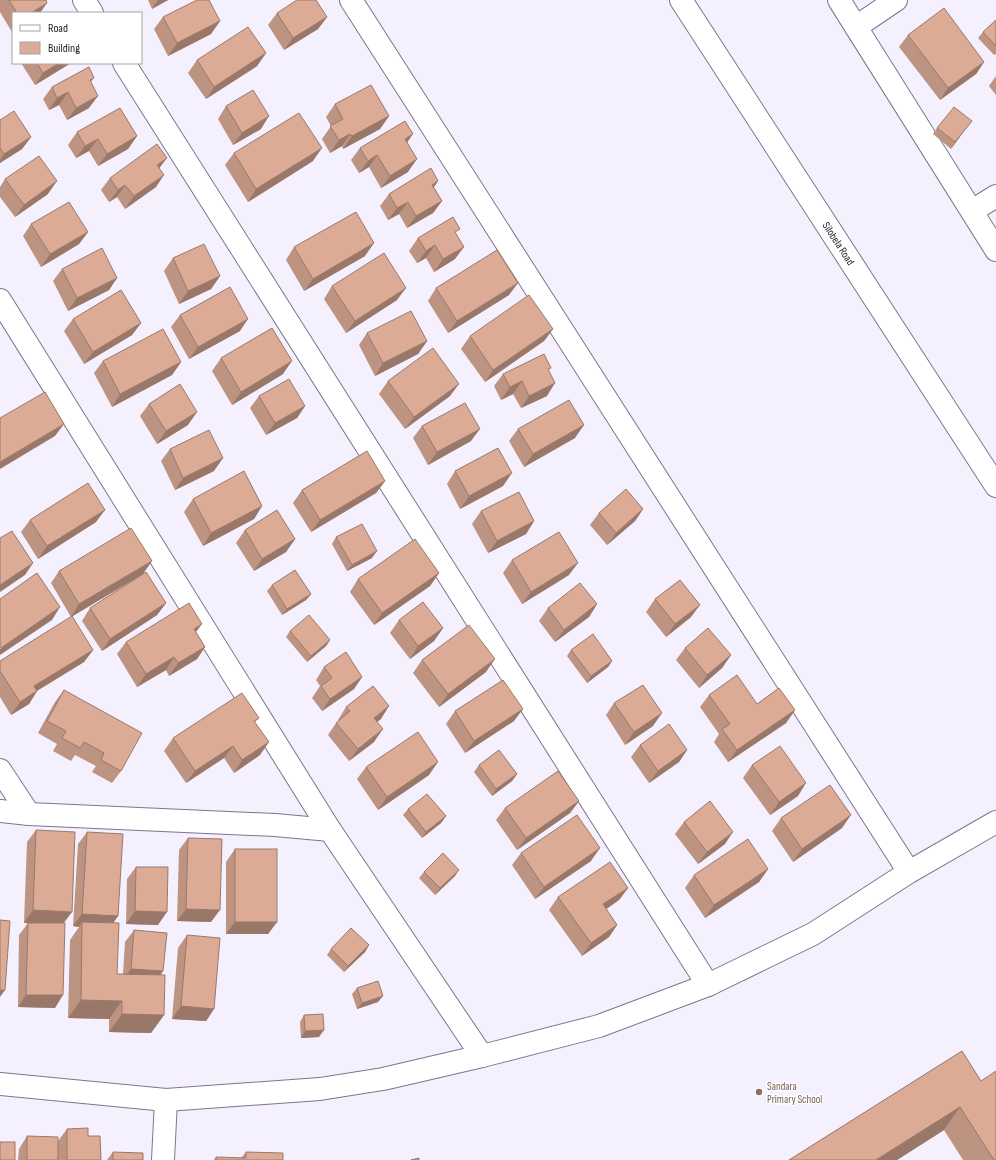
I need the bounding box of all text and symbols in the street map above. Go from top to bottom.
legend [12,12,142,64]
text: Road [48,21,68,36]
text: Building [48,41,80,56]
street label: Silobela Road [820,220,857,268]
place label: Sandara Primary School [767,1080,822,1106]
marker: Sandara Primary School [754,1087,764,1097]

